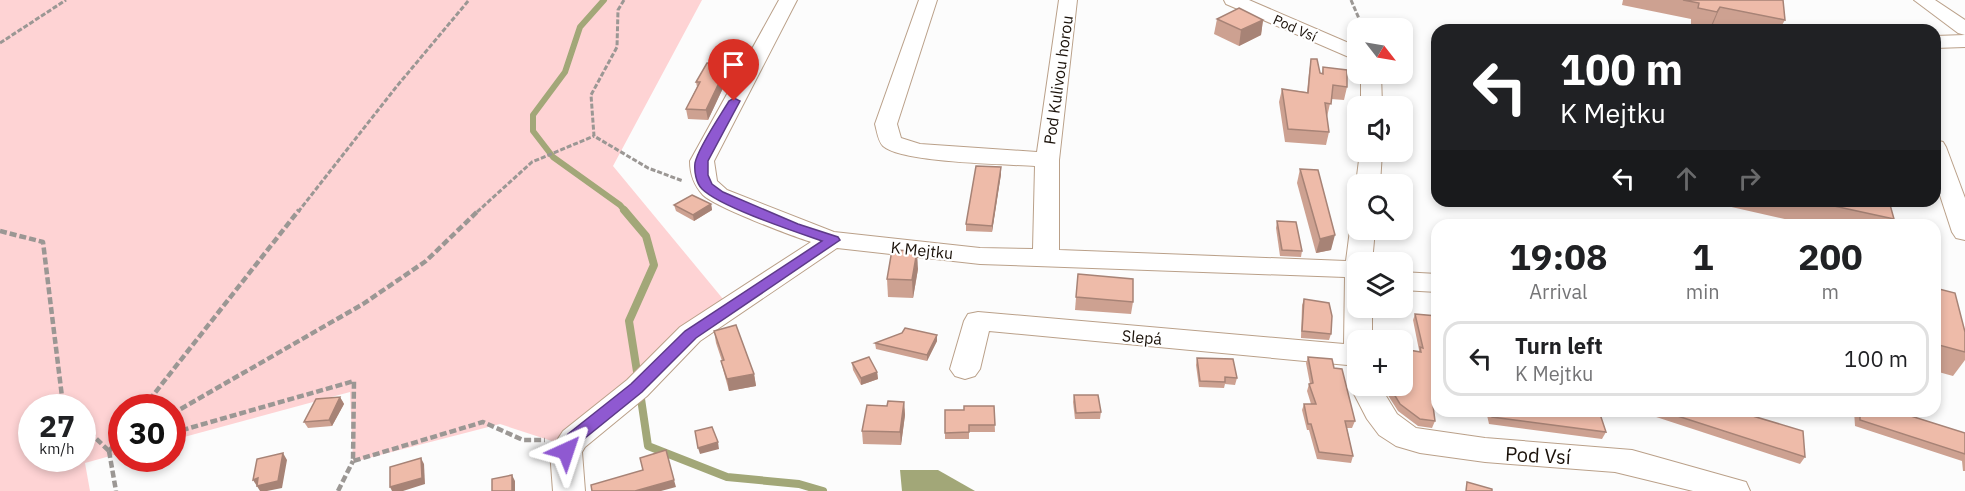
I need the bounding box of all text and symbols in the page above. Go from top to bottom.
street label: Pod Vsí [1270,10,1320,46]
street label: Pod Kulivou horou [1039,14,1077,146]
north arrow [1347,18,1413,84]
map controls [1347,18,1413,396]
pin [708,39,759,101]
text: 100 m [1560,42,1683,97]
icon: arrive [717,48,750,81]
icon: left [1461,48,1539,126]
text: K Mejtku [1560,95,1666,130]
button: sound [1347,96,1413,162]
icon: left [1607,162,1640,195]
icon: ahead [1670,162,1703,195]
icon: right [1733,162,1766,195]
button: search [1347,174,1413,240]
text: 19:08 [1509,233,1608,280]
text: 1 [1692,233,1714,280]
text: 200 [1798,233,1863,280]
street label: K Mejtku [890,237,954,263]
button: layers [1347,252,1413,318]
text: Arrival [1529,278,1588,305]
text: min [1686,278,1720,305]
text: m [1822,278,1839,305]
street label: Slepá [1121,325,1163,349]
button: + [1347,330,1413,396]
text: Turn left [1515,331,1603,360]
icon: left [1464,342,1497,375]
text: 100 m [1844,344,1908,373]
text: K Mejtku [1515,360,1593,387]
speed limit sign: 30 [108,394,186,472]
text: 27 [39,406,75,445]
position arrow [534,419,598,483]
text: km/h [39,439,75,458]
street label: Pod Vsí [1504,440,1572,470]

